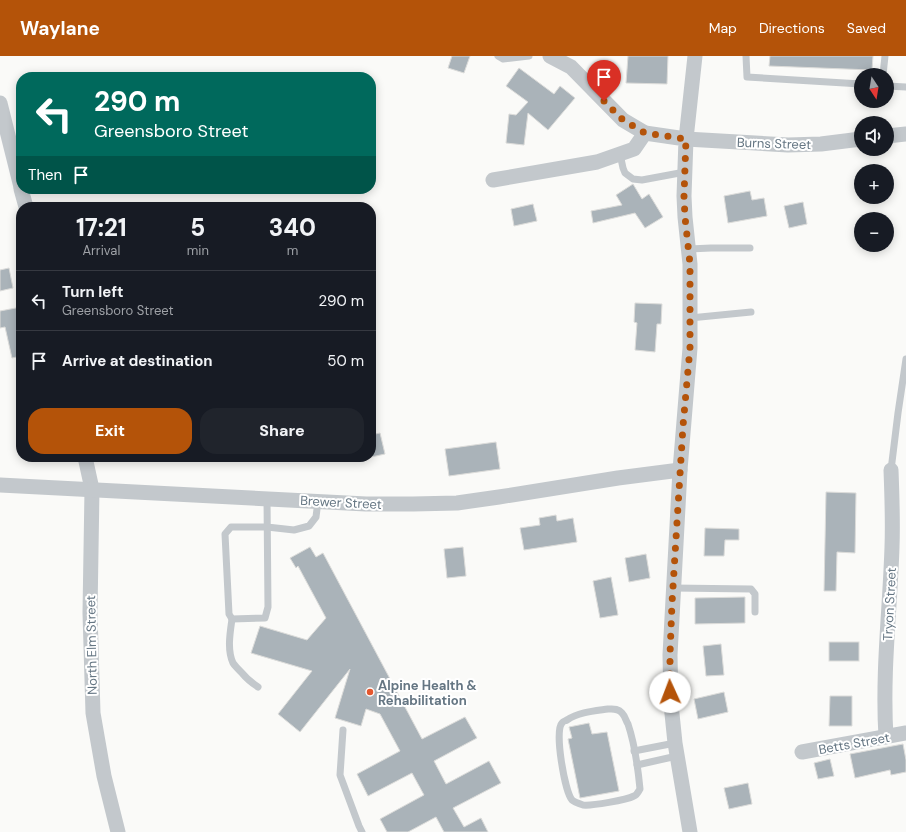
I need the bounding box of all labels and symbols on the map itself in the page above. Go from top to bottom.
pin [587,60,621,101]
north arrow [854,68,894,108]
street label: Burns Street [737,134,811,153]
street label: Brewer Street [300,492,382,513]
street label: Tryon Street [879,567,900,641]
street label: North Elm Street [82,595,101,695]
position arrow [649,671,691,713]
place label: Alpine Health & Rehabilitation [378,677,477,709]
marker: Alpine Health & Rehabilitation [365,687,375,697]
street label: Betts Street [817,729,891,758]

